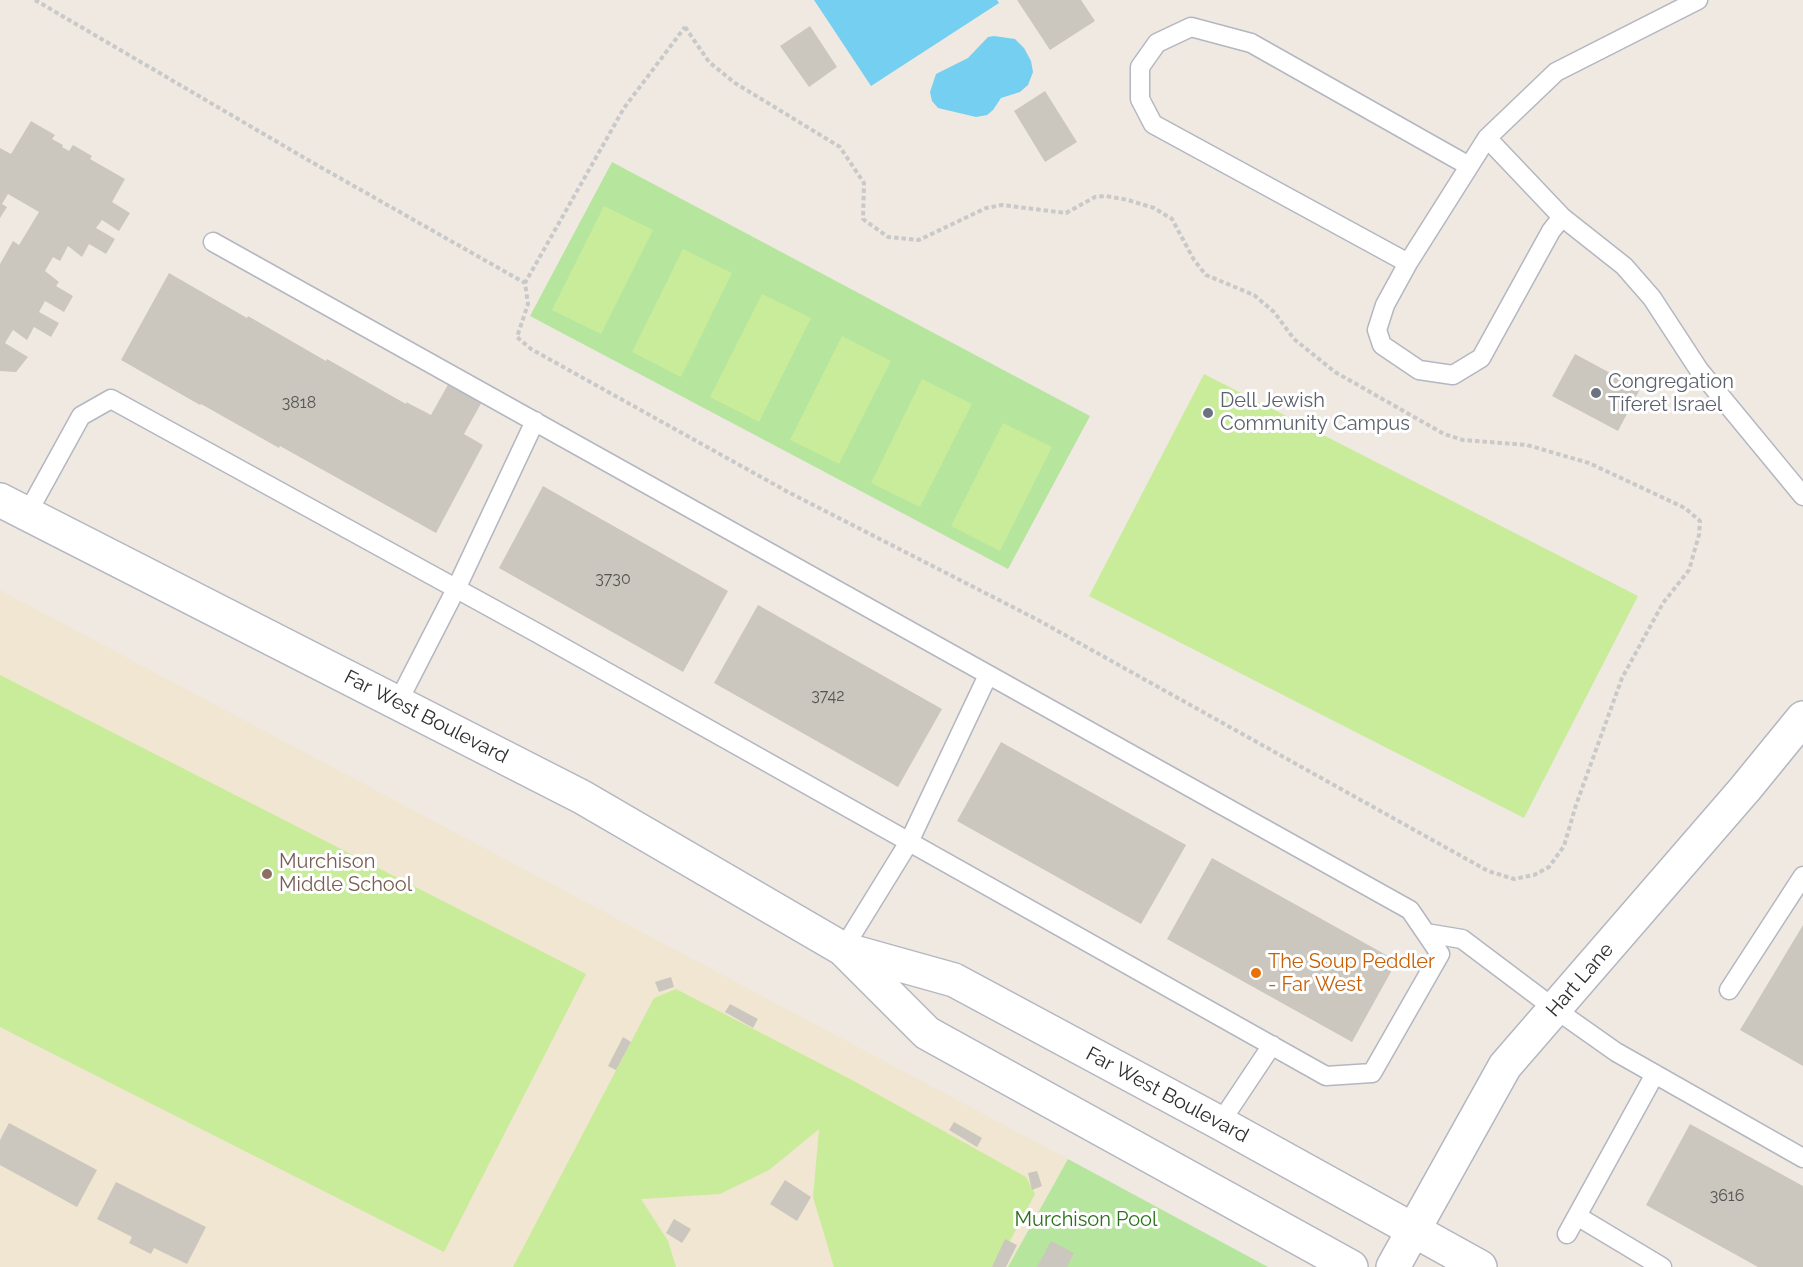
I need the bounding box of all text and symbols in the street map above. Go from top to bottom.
place label: Congregation Tiferet Israel [1608,370,1734,417]
marker: Congregation Tiferet Israel [1589,386,1603,400]
place label: Dell Jewish Community Campus [1220,389,1410,436]
house number: 3818 [282,393,316,413]
marker: Dell Jewish Community Campus [1201,406,1215,420]
house number: 3730 [595,569,631,589]
street label: Far West Boulevard [340,665,512,769]
house number: 3742 [811,686,845,706]
place label: Murchison Middle School [279,850,412,897]
marker: Murchison Middle School [260,867,274,881]
street label: Hart Lane [1541,938,1619,1022]
place label: The Soup Peddler - Far West [1268,950,1435,997]
marker: The Soup Peddler - Far West [1249,966,1263,980]
street label: Far West Boulevard [1082,1042,1252,1148]
house number: 3616 [1710,1186,1744,1206]
park label: Murchison Pool [1015,1208,1157,1232]

